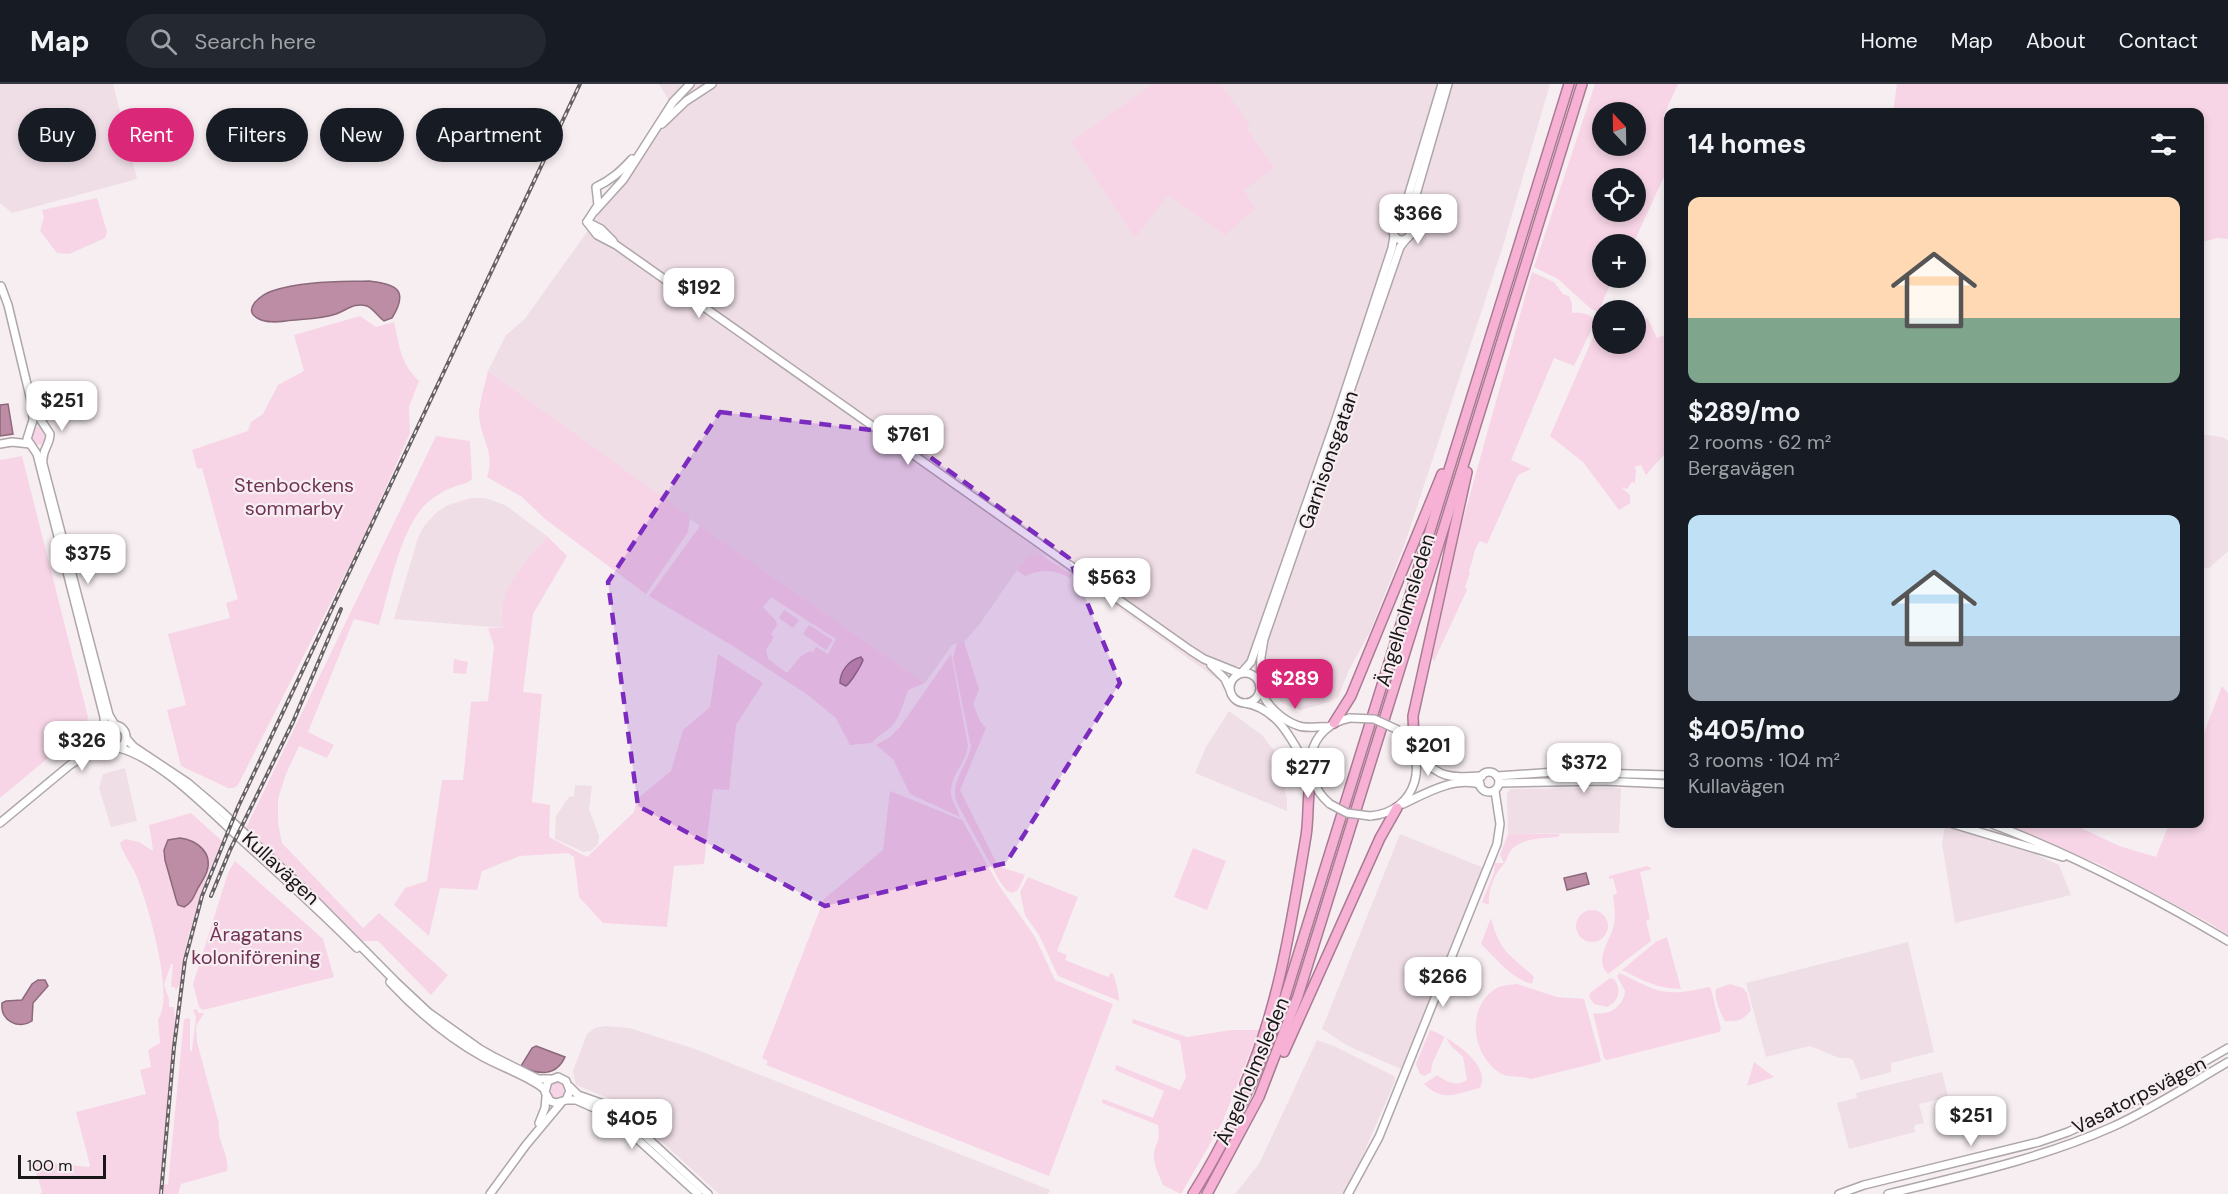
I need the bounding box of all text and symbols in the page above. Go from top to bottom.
search box [126,14,546,68]
text: Map [30,23,90,60]
icon: search [147,25,180,58]
text: Search here [195,27,316,56]
text: Home [1860,27,1918,55]
text: Map [1951,27,1993,55]
text: About [2026,27,2086,55]
text: Contact [2119,27,2198,55]
north arrow [1592,102,1646,156]
map controls [1592,102,1646,354]
chip: Buy [18,108,96,162]
chip: Rent [108,108,194,162]
chip: Filters [206,108,308,162]
chip: New [320,108,404,162]
chip: Apartment [416,108,563,162]
text: 14 homes [1688,127,1806,161]
icon: filters [2147,128,2180,161]
button: locate [1592,168,1646,222]
pin: $366 [1382,194,1454,245]
text: $366 [1393,200,1443,226]
button: + [1592,234,1646,288]
icon: home [1880,236,1988,344]
pin: $192 [663,268,735,319]
text: $192 [677,274,721,300]
button: − [1592,300,1646,354]
pin: $251 [26,381,98,432]
text: $251 [40,387,84,413]
street label: Garnisonsgatan [1292,387,1364,533]
text: $289/mo [1688,395,1801,429]
pin: $761 [872,415,944,466]
text: $761 [887,421,929,447]
text: 2 rooms · 62 m² [1688,429,1831,455]
text: Bergavägen [1688,455,1795,481]
park label: Stenbockens sommarby [234,472,354,521]
street label: Ängelholmsleden [1369,531,1441,689]
pin: $375 [52,534,124,585]
text: $375 [65,540,111,566]
icon: home [1880,554,1988,662]
pin: $563 [1076,558,1148,609]
text: $563 [1087,564,1137,590]
pin: $289 [1259,659,1331,710]
text: $289 [1271,665,1319,691]
text: $405/mo [1688,713,1805,747]
pin: $326 [46,721,118,772]
pin: $201 [1392,726,1464,777]
text: $326 [58,727,106,753]
text: $201 [1406,732,1450,758]
pin: $372 [1548,743,1620,794]
text: 3 rooms · 104 m² [1688,747,1840,773]
pin: $277 [1272,748,1344,799]
text: $372 [1561,749,1607,775]
text: $277 [1286,754,1330,780]
text: Kullavägen [1688,773,1785,799]
street label: Kullavägen [237,826,325,910]
park label: Åragatans koloniförening [191,921,321,970]
pin: $266 [1407,957,1479,1008]
text: $266 [1419,963,1467,989]
street label: Ängelholmsleden [1209,993,1295,1149]
street label: Vasatorpsvägen [2068,1050,2210,1140]
pin: $251 [1935,1096,2007,1147]
pin: $405 [596,1099,668,1150]
text: $251 [1949,1102,1993,1128]
text: $405 [606,1105,658,1131]
scale bar [18,1152,106,1180]
text: 100 m [27,1155,72,1176]

